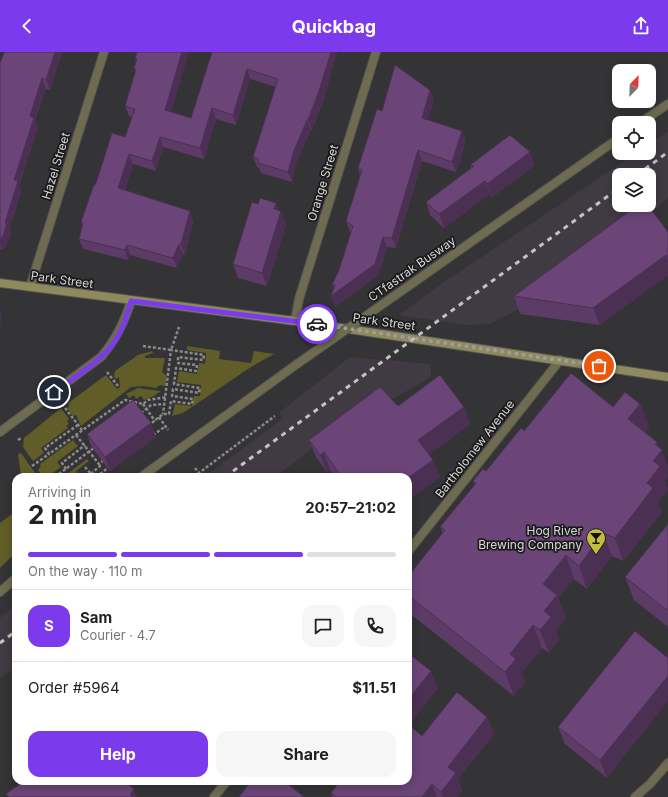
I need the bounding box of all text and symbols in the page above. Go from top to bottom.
icon: back [16,15,38,37]
icon: share [630,15,652,37]
text: Quickbag [292,16,376,37]
north arrow [612,64,656,108]
map controls [612,64,656,212]
button: locate [612,116,656,160]
street label: Hazel Street [38,130,73,201]
street label: Orange Street [304,143,341,223]
button: layers [612,168,656,212]
street label: CTfastrak Busway [365,233,459,304]
street label: Park Street [30,268,94,291]
courier [297,304,337,344]
street label: Park Street [352,310,416,333]
icon: car [306,313,328,335]
pin [582,349,616,383]
icon: bag [588,355,610,377]
pin [37,375,71,409]
icon: home [43,381,65,403]
street label: Bartholomew Avenue [432,397,518,501]
text: Arriving in [28,484,91,500]
text: 20:57–21:02 [305,498,396,517]
text: 2 min [28,499,98,530]
place label: Hog River Brewing Company [478,523,582,552]
bar icon: Hog River Brewing Company [585,527,607,555]
text: On the way · 110 m [28,563,142,579]
button: chat [302,605,344,647]
button: phone [354,605,396,647]
text: Sam [80,608,112,627]
text: S [44,616,54,635]
text: Courier · 4.7 [80,627,156,643]
text: Order #5964 [28,678,120,697]
text: $11.51 [352,678,396,697]
button: Help [28,731,208,777]
button: Share [216,731,396,777]

